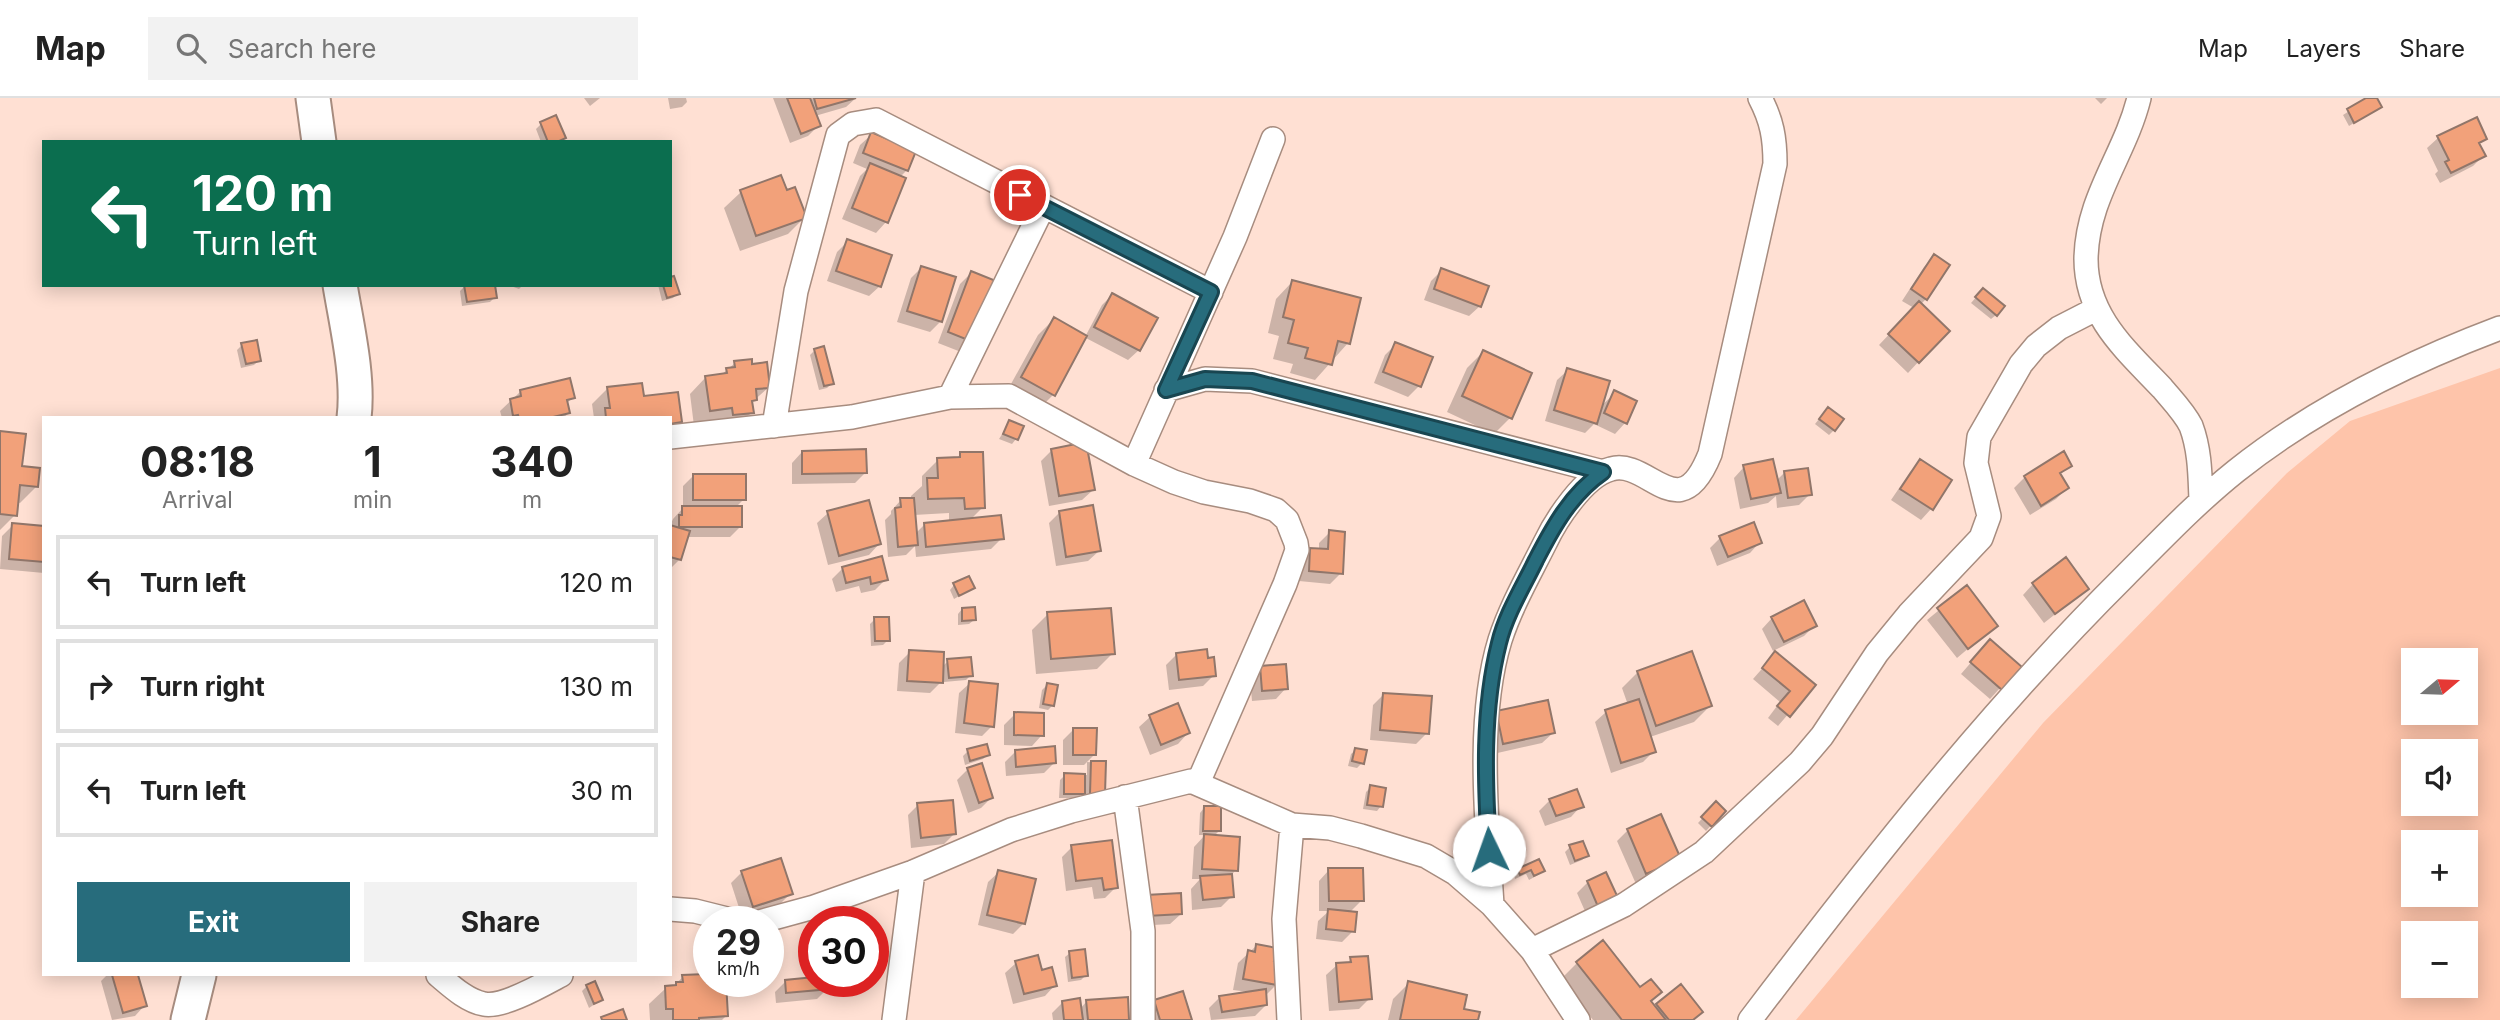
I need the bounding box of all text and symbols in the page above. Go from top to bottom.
search box [148,17,638,80]
text: Map [35,28,106,68]
icon: search [172,29,210,67]
text: Search here [228,33,376,64]
text: Map [2198,34,2248,63]
text: Layers [2286,34,2361,63]
text: Share [2399,34,2465,63]
text: 120 m [192,164,333,223]
pin [990,165,1050,225]
icon: left [77,168,168,259]
icon: arrive [1001,176,1039,214]
text: Turn left [192,224,317,263]
text: 08:18 [140,436,255,487]
text: 1 [364,436,382,487]
text: 340 [490,436,574,487]
text: Arrival [162,486,233,514]
text: min [353,486,392,514]
text: m [522,486,542,514]
icon: left [81,563,119,601]
text: Turn left [140,567,246,598]
text: 120 m [560,567,633,598]
north arrow [2401,648,2478,724]
map controls [2401,648,2478,998]
icon: right [81,667,119,705]
text: Turn right [140,671,265,702]
text: 130 m [560,671,633,702]
button: sound [2401,739,2478,816]
icon: left [81,771,119,809]
text: Turn left [140,775,246,806]
text: 30 m [570,775,633,806]
position arrow [1452,813,1526,887]
button: + [2401,830,2478,907]
button: Exit [77,882,350,962]
button: Share [364,882,637,962]
speed limit sign: 30 [798,906,889,997]
text: 29 [716,921,761,963]
button: − [2401,921,2478,998]
text: km/h [717,958,760,979]

